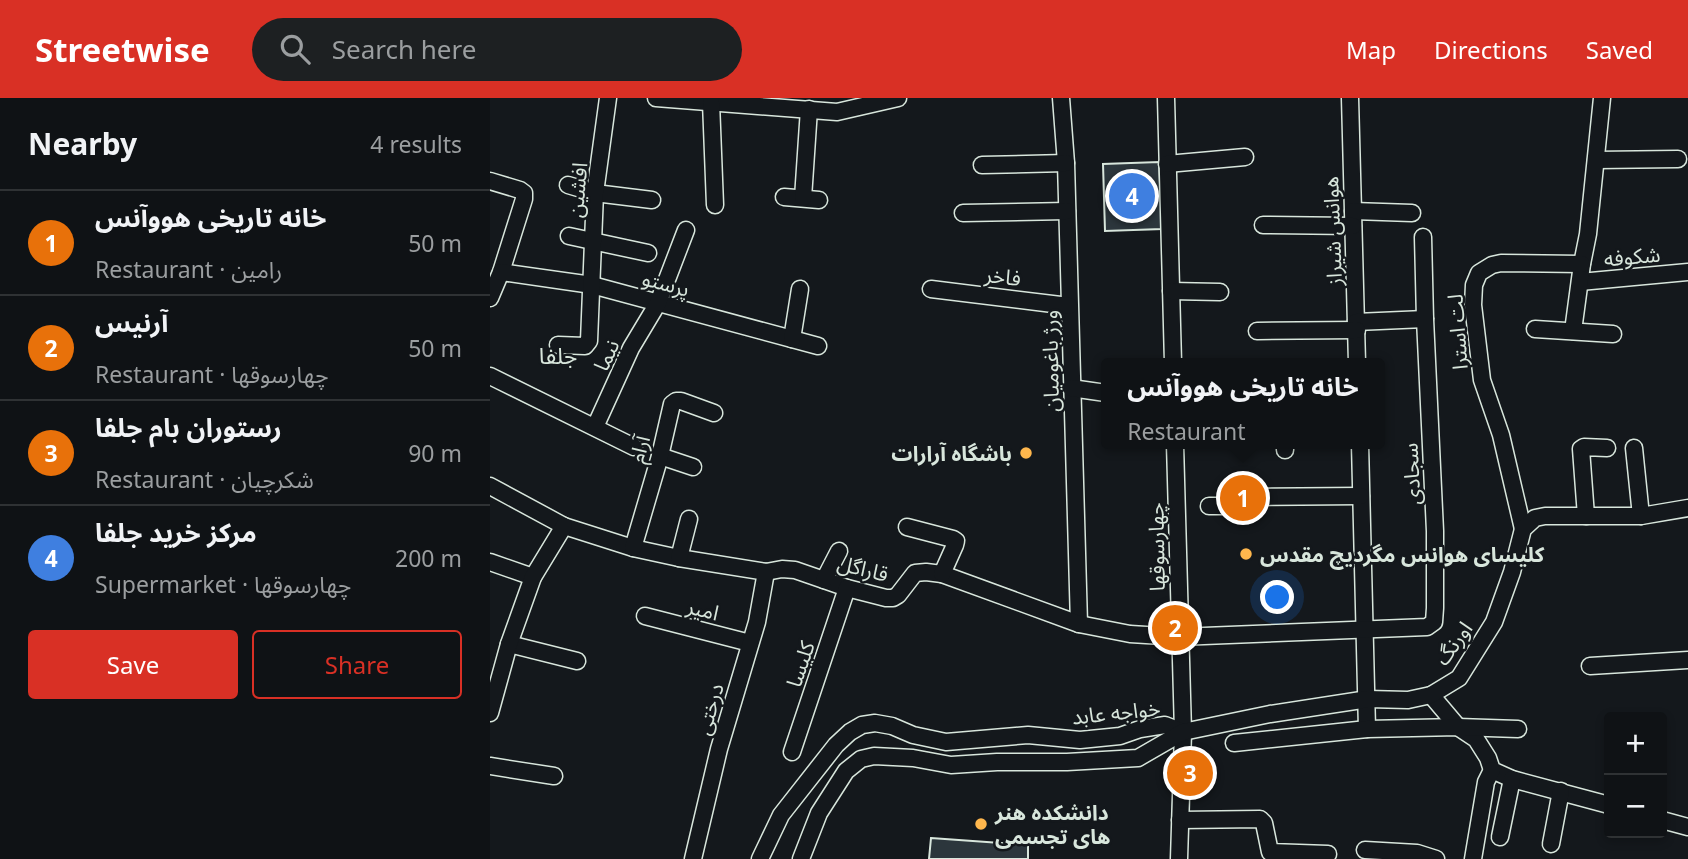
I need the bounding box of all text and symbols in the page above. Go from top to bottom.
search box [252,18,742,81]
text: Streetwise [35,27,210,72]
icon: search [276,30,314,68]
text: Search here [332,31,476,67]
text: Map [1346,33,1396,66]
text: Directions [1434,33,1548,66]
text: Saved [1586,33,1653,66]
text: Nearby [28,123,137,164]
text: 4 results [370,128,462,160]
street label: افشین [561,161,593,219]
pin: 4 [1109,170,1155,222]
street label: هوانس شیراز [1316,176,1348,287]
text: خانه تاریخی هووآنس [95,199,326,235]
text: 1 [44,227,58,259]
text: 50 m [408,227,462,259]
street label: شکوفه [1603,240,1661,272]
text: Restaurant · رامین [95,253,282,285]
street label: فاخر [982,260,1023,292]
street label: پرستو [639,263,693,303]
street label: لت استرا [1440,293,1474,371]
text: آرنیس [95,304,168,340]
street label: ورژ باغومیان [1035,310,1065,412]
text: 2 [44,332,58,364]
text: 50 m [408,332,462,364]
street label: نیما [587,335,625,375]
district label: جلفا [539,339,577,371]
text: Restaurant · چهارسوقها [95,358,329,390]
popup [1101,358,1385,449]
text: خانه تاریخی هووآنس [1127,368,1359,404]
text: رستوران بام جلفا [95,409,282,445]
text: Restaurant [1127,415,1246,447]
street label: آرام [622,431,659,467]
text: 3 [44,437,58,469]
text: 90 m [408,437,462,469]
place label: باشگاه آرارات [891,439,1012,467]
street label: سجادی [1395,442,1427,506]
marker: باشگاه آرارات [1018,445,1034,461]
text: Restaurant · شکرچیان [95,463,314,495]
pin: 1 [1220,472,1266,524]
street label: چهارسوقها [1141,502,1171,592]
text: مرکز خرید جلفا [95,514,257,550]
place label: کلیسای هوانس مگردیچ مقدس [1260,540,1545,570]
text: 4 [44,542,58,574]
text: 200 m [395,542,462,574]
marker: کلیسای هوانس مگردیچ مقدس [1238,546,1254,562]
street label: قاراگل [835,548,891,588]
text: Supermarket · چهارسوقها [95,568,351,600]
your location [1260,580,1294,614]
street label: امیر [683,591,722,626]
pin: 2 [1152,602,1198,654]
street label: اورنگ [1428,616,1478,670]
button: Save [28,630,238,699]
button: Share [252,630,462,699]
street label: کلیسا [779,637,821,691]
street label: درختی [688,680,730,738]
street label: خواجه عابد [1070,693,1162,731]
map controls [1604,712,1667,838]
button: + [1604,712,1667,775]
pin: 3 [1167,747,1213,799]
button: − [1604,775,1667,838]
place label: دانشکده هنر های تجسمی [994,798,1110,850]
marker: دانشکده هنر های تجسمی [973,816,989,832]

